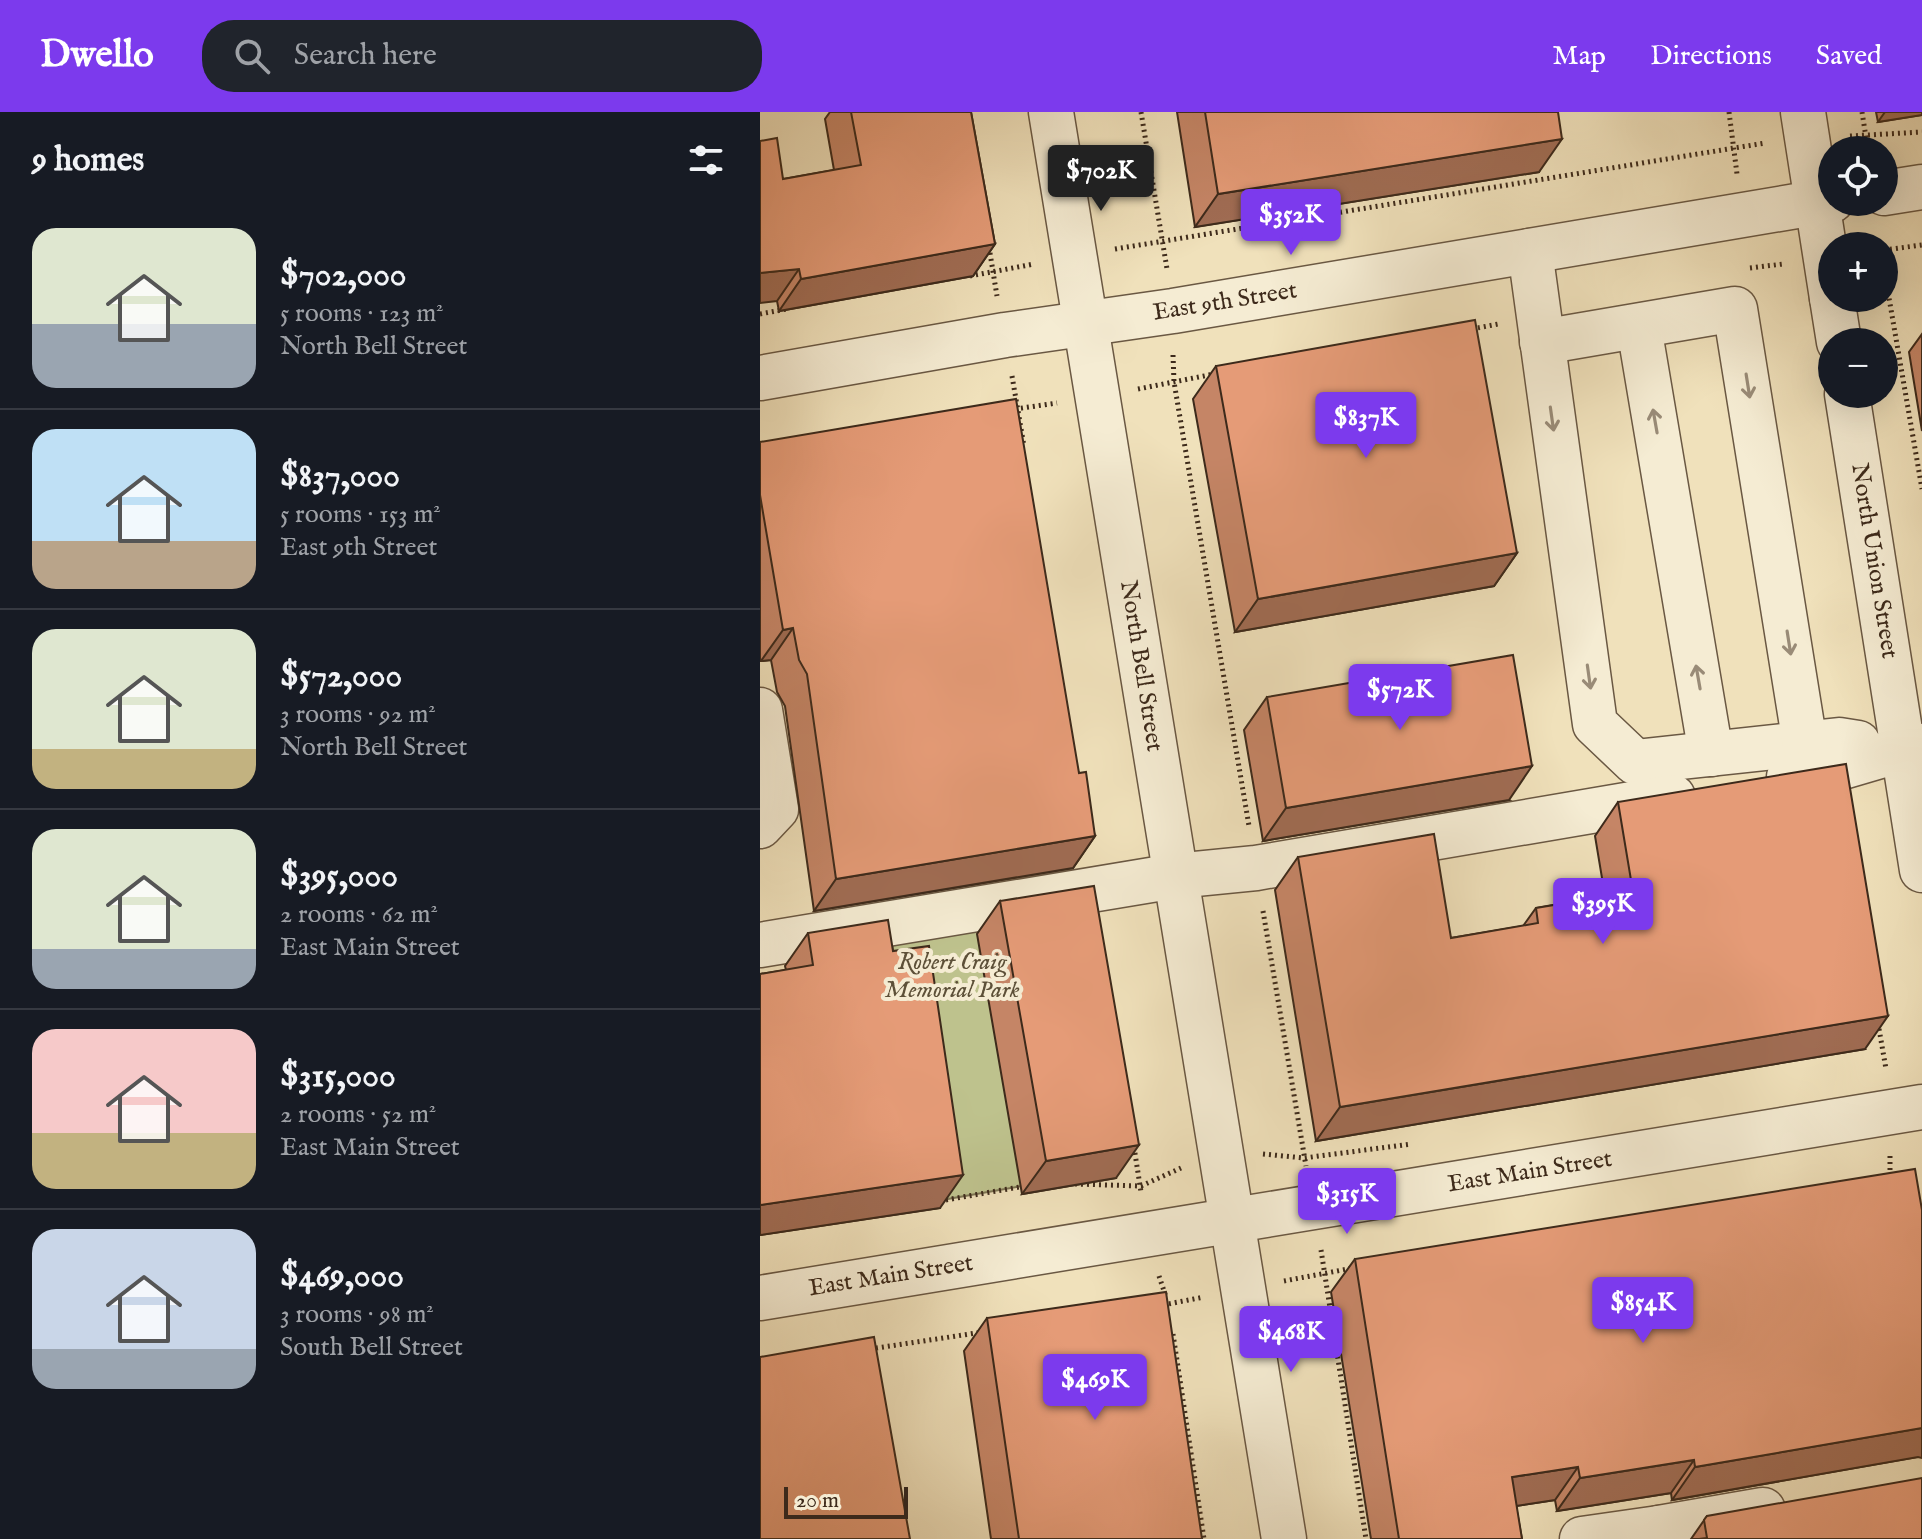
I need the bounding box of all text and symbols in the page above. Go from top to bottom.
search box [202,20,762,92]
text: Dwello [40,32,154,80]
icon: search [230,34,274,78]
text: Search here [294,37,437,75]
text: Map [1552,39,1606,74]
text: Directions [1650,39,1772,74]
text: Saved [1816,39,1882,74]
map controls [1818,136,1898,408]
button: locate [1818,136,1898,216]
icon: filters [684,138,728,182]
text: 9 homes [32,139,144,182]
pin: $702K [1045,145,1157,213]
text: $702K [1066,154,1136,187]
pin: $352K [1235,189,1347,257]
text: $352K [1259,198,1323,231]
button: + [1818,232,1898,312]
text: $702,000 [280,254,407,297]
icon: home [96,260,192,356]
street label: East 9th Street [1151,275,1299,329]
text: 5 rooms · 123 m² [280,297,444,330]
button: − [1818,328,1898,408]
text: North Bell Street [280,330,467,363]
one-way arrow [1741,373,1756,398]
pin: $837K [1310,392,1422,460]
text: $837K [1333,401,1399,434]
one-way arrow [1545,406,1560,431]
one-way arrow [1647,408,1662,434]
text: $837,000 [280,455,400,498]
icon: home [96,461,192,557]
street label: North Union Street [1843,461,1905,661]
text: 5 rooms · 153 m² [280,498,441,531]
text: East 9th Street [280,531,437,564]
street label: North Bell Street [1112,578,1170,754]
one-way arrow [1782,630,1797,655]
text: $572,000 [280,655,402,698]
icon: home [96,661,192,757]
pin: $572K [1344,664,1456,732]
one-way arrow [1582,664,1597,689]
one-way arrow [1690,665,1705,690]
text: $572K [1367,673,1433,706]
text: 3 rooms · 92 m² [280,698,436,731]
text: North Bell Street [280,731,467,764]
text: $395,000 [280,855,398,898]
icon: home [96,861,192,957]
pin: $395K [1547,878,1659,946]
text: $395K [1571,887,1635,920]
text: 2 rooms · 62 m² [280,898,438,931]
text: East Main Street [280,931,460,964]
park label: Robert Craig Memorial Park [884,947,1020,1006]
text: $315,000 [280,1055,396,1098]
icon: home [96,1061,192,1157]
text: 2 rooms · 52 m² [280,1098,436,1131]
text: East Main Street [280,1131,460,1164]
street label: East Main Street [1446,1144,1614,1200]
pin: $315K [1291,1168,1403,1236]
text: $315K [1316,1177,1378,1210]
street label: East Main Street [807,1248,975,1304]
text: $469,000 [280,1255,404,1298]
icon: home [96,1261,192,1357]
pin: $854K [1587,1277,1699,1345]
text: $854K [1610,1286,1676,1319]
text: 3 rooms · 98 m² [280,1298,434,1331]
pin: $468K [1235,1306,1347,1374]
text: $468K [1257,1315,1325,1348]
text: South Bell Street [280,1331,463,1364]
pin: $469K [1039,1354,1151,1422]
text: $469K [1061,1363,1129,1396]
scale bar [784,1483,908,1519]
text: 20 m [796,1487,839,1515]

